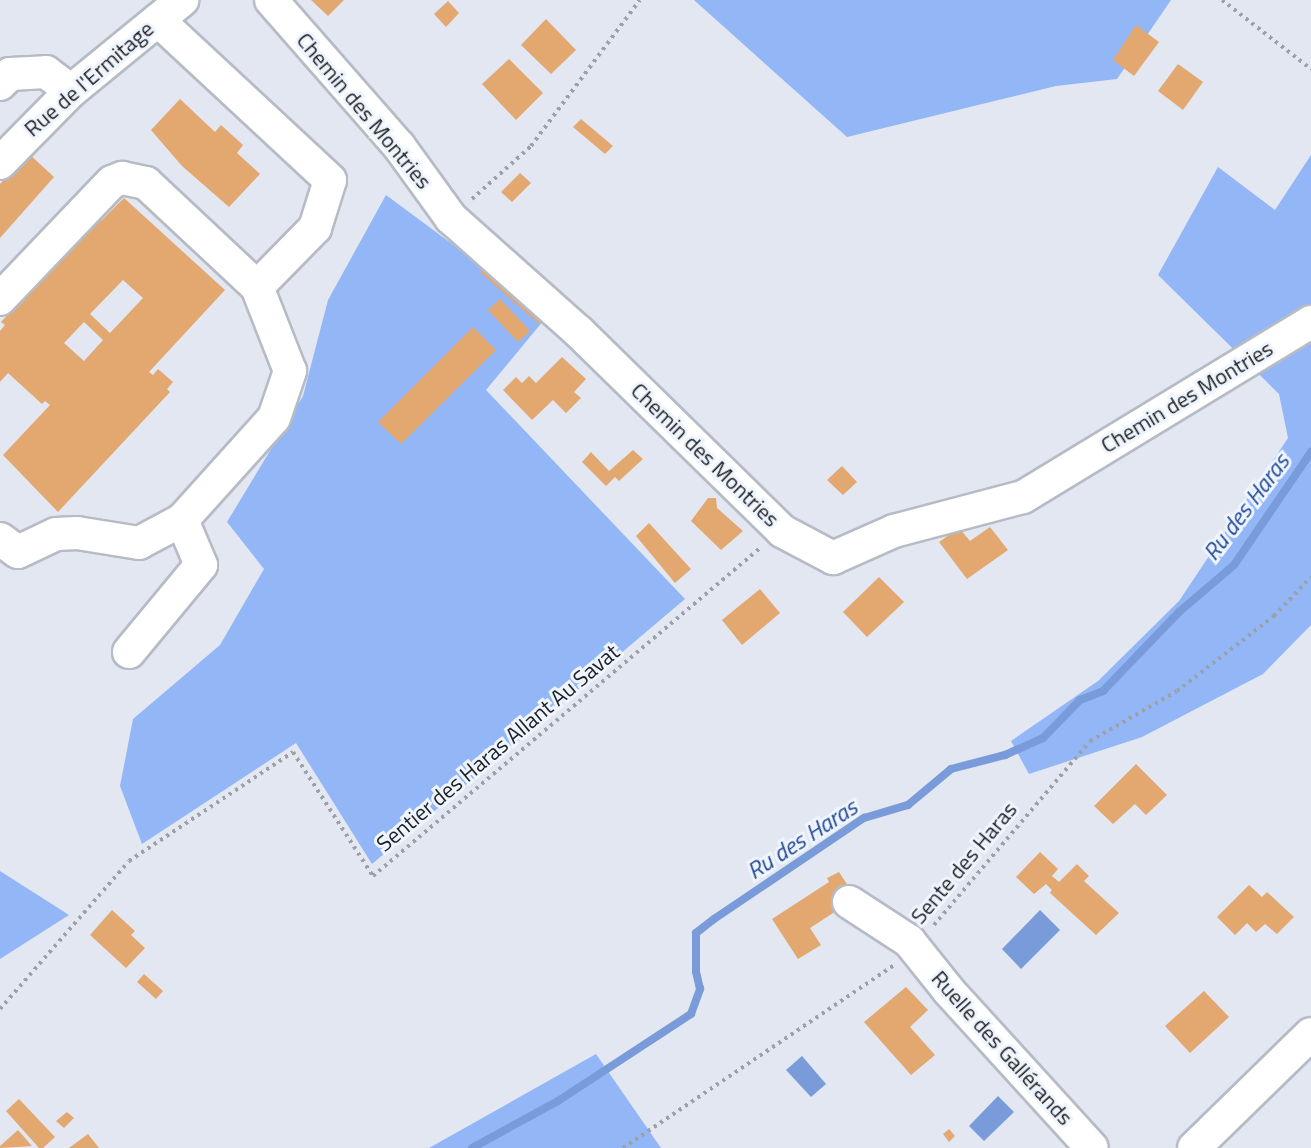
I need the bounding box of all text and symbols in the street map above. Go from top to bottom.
street label: Rue de l'Ermitage [19,16,159,142]
street label: Chemin des Montries [291,28,437,194]
street label: Chemin des Montries [1096,335,1278,459]
street label: Chemin des Montries [625,377,785,533]
water label: Ru des Haras [1197,448,1295,566]
street label: Sentier des Haras Allant Au Savat [371,639,625,857]
water label: Ru des Haras [741,793,863,885]
street label: Sente des Haras [905,797,1023,929]
street label: Ruelle des Gallérands [926,965,1078,1131]

